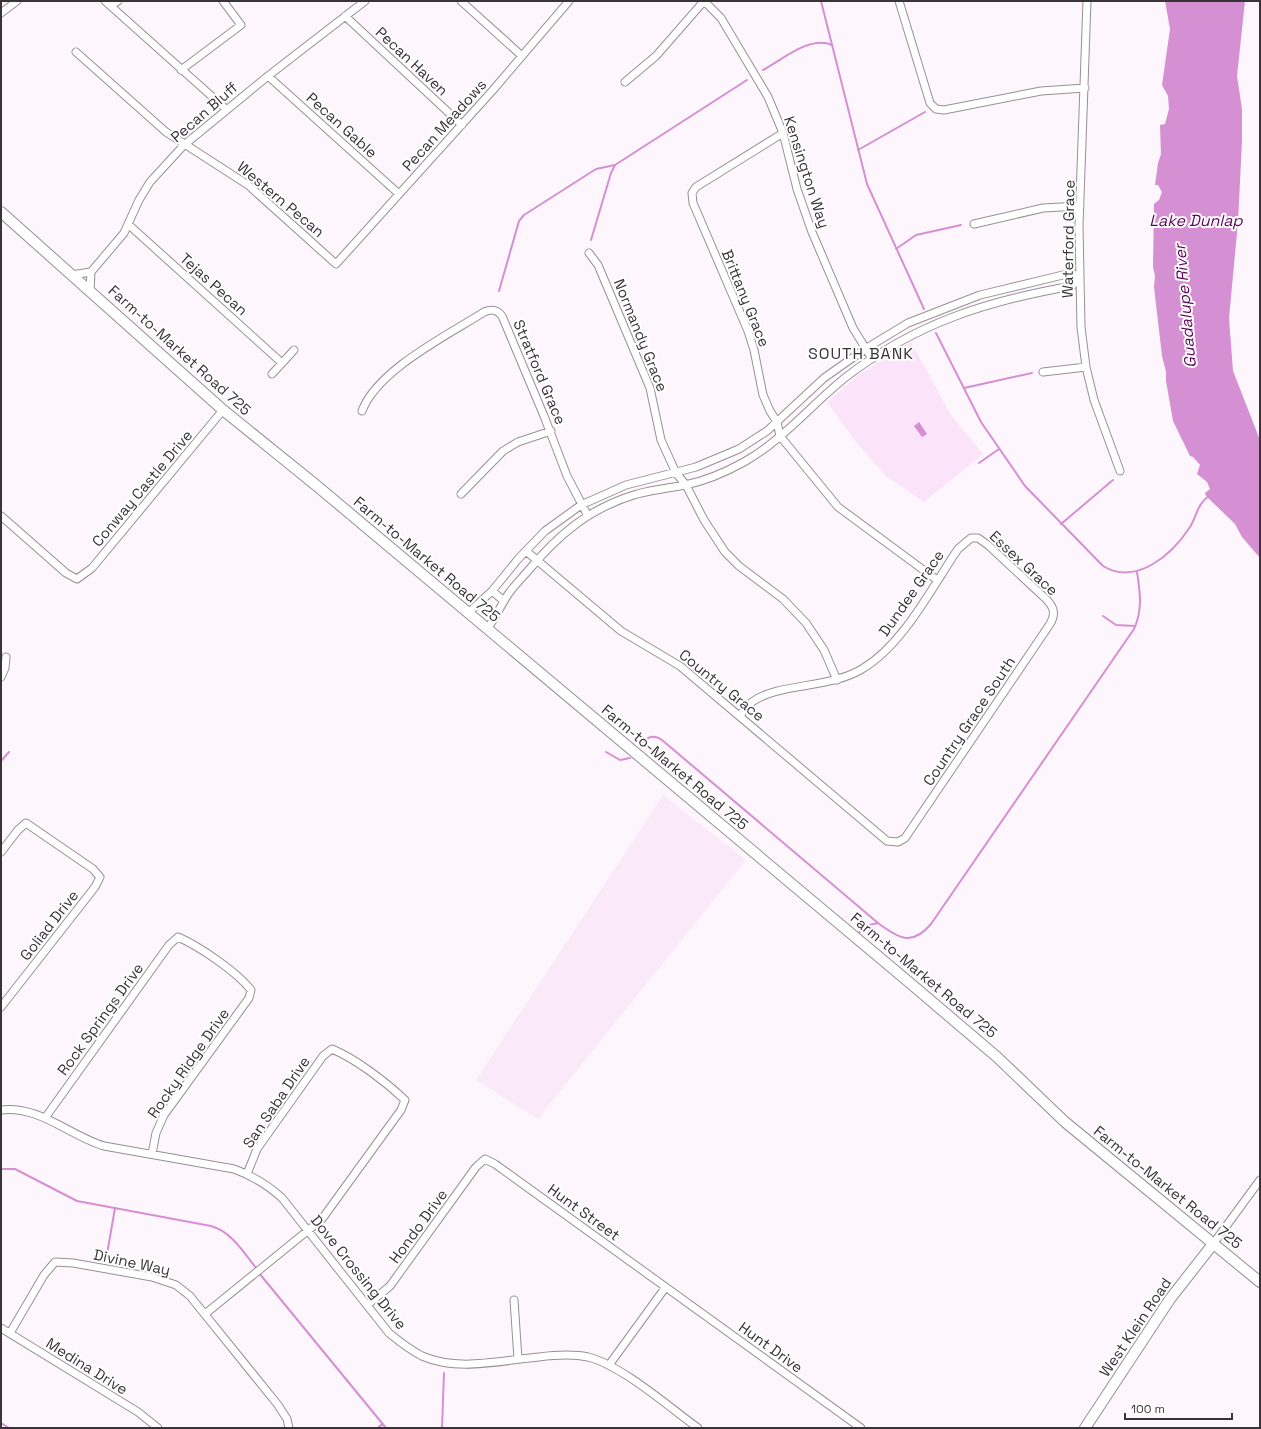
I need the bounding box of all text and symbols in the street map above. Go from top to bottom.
street label: Pecan Haven [372,23,452,99]
street label: Pecan Meadows [398,75,490,175]
street label: Pecan Bluff [167,77,242,146]
street label: Pecan Gable [303,88,382,162]
street label: Kensington Way [780,114,834,230]
street label: Western Pecan [233,157,329,241]
street label: Waterford Grace [1057,180,1079,298]
water label: Lake Dunlap [1149,210,1243,231]
water label: Guadalupe River [1169,241,1201,369]
street label: Brittany Grace [718,247,774,350]
street label: Tejas Pecan [176,249,252,319]
street label: Normandy Grace [610,276,672,394]
street label: Farm-to-Market Road 725 [105,281,255,419]
street label: Stratford Grace [509,317,571,427]
district label: SOUTH BANK [808,343,914,364]
street label: Conway Castle Drive [88,426,196,550]
street label: Farm-to-Market Road 725 [350,492,504,626]
street label: Essex Grace [986,526,1062,600]
street label: Dundee Grace [874,546,948,640]
street label: Country Grace [676,645,769,725]
street label: Country Grace South [919,653,1019,789]
street label: Farm-to-Market Road 725 [598,700,752,834]
street label: Goliad Drive [16,886,83,964]
street label: Farm-to-Market Road 725 [847,908,1001,1042]
street label: Rock Springs Drive [53,959,147,1079]
street label: Rocky Ridge Drive [143,1004,233,1122]
street label: San Saba Drive [238,1052,314,1152]
street label: Farm-to-Market Road 725 [1090,1121,1246,1253]
street label: Hunt Street [544,1179,624,1245]
street label: Hondo Drive [385,1185,451,1267]
street label: Dove Crossing Drive [307,1211,411,1333]
street label: Divine Way [92,1245,172,1279]
street label: West Klein Road [1095,1274,1175,1380]
street label: Hunt Drive [735,1317,807,1377]
street label: Medina Drive [43,1333,131,1399]
scale bar [1125,1395,1232,1421]
text: 100 m [1131,1401,1165,1417]

